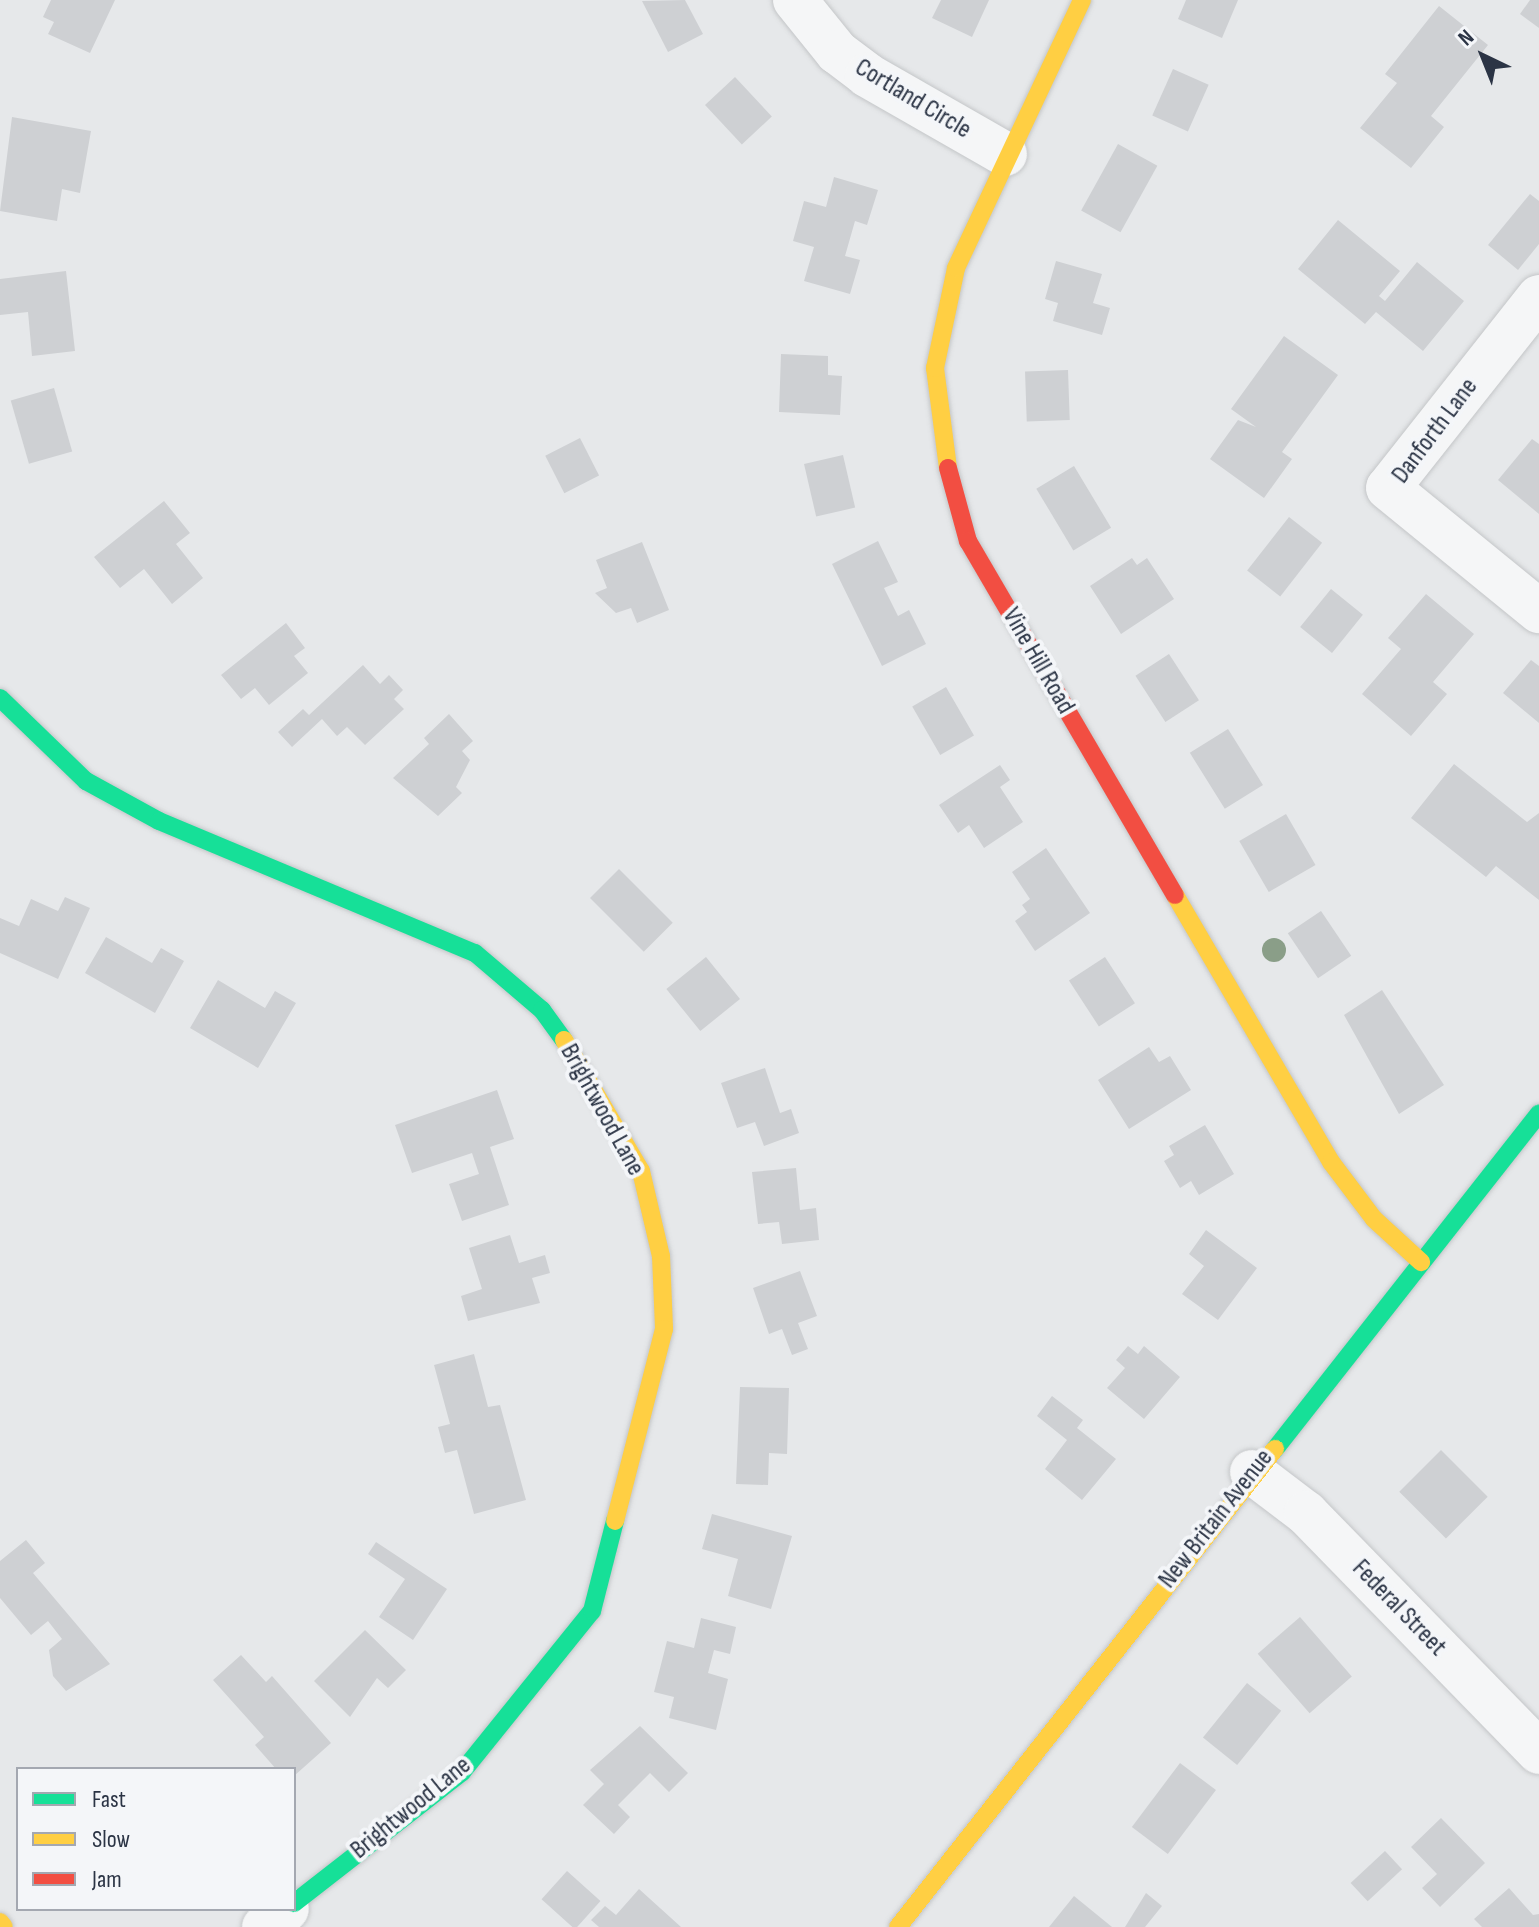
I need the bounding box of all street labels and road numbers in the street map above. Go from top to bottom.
street label: Cortland Circle [849,52,977,146]
street label: Danforth Lane [1385,372,1485,490]
street label: Vine Hill Road [995,602,1081,720]
street label: Brightwood Lane [553,1039,651,1181]
street label: New Britain Avenue [1152,1443,1280,1595]
street label: Federal Street [1345,1553,1453,1663]
street label: Brightwood Lane [345,1750,477,1866]

